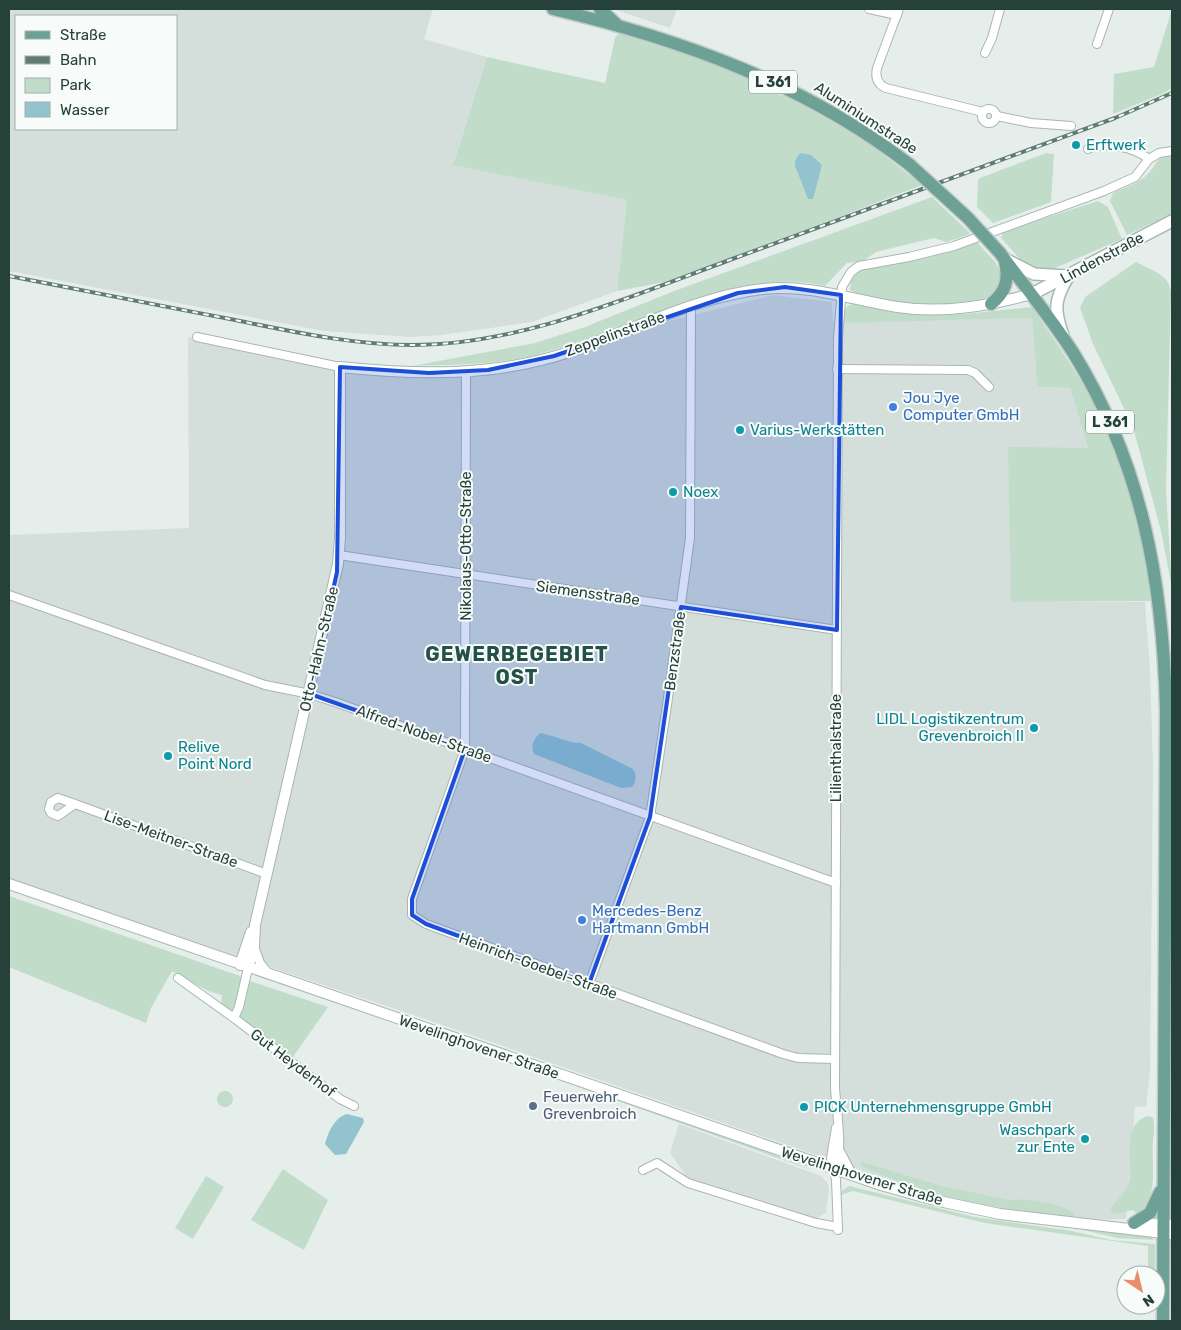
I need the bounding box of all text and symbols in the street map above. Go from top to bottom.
legend [15,15,178,130]
text: Straße [60,26,106,44]
text: Bahn [60,51,97,69]
road number: L 361 [749,70,797,94]
text: Park [60,76,91,94]
street label: Aluminiumstraße [811,78,921,158]
text: Wasser [60,101,110,119]
place label: Erftwerk [1086,136,1146,154]
marker: Erftwerk [1070,139,1082,151]
street label: Lindenstraße [1057,228,1147,288]
street label: Zeppelinstraße [563,308,667,360]
place label: Jou Jye Computer GmbH [903,389,1019,424]
marker: Jou Jye Computer GmbH [887,401,899,413]
road number: L 361 [1086,411,1134,434]
place label: Varius-Werkstätten [750,421,884,439]
marker: Varius-Werkstätten [734,424,746,436]
street label: Nikolaus-Otto-Straße [457,471,475,621]
place label: Noex [683,483,718,501]
marker: Noex [667,486,679,498]
street label: Siemensstraße [535,577,641,609]
street label: Otto-Hahn-Straße [296,585,342,713]
street label: Benzstraße [661,610,689,692]
district label: GEWERBEGEBIET OST [425,642,609,689]
street label: Lilienthalstraße [827,694,845,802]
street label: Alfred-Nobel-Straße [354,701,494,767]
place label: LIDL Logistikzentrum Grevenbroich II [876,710,1024,745]
marker: LIDL Logistikzentrum Grevenbroich II [1028,722,1040,734]
place label: Relive Point Nord [178,738,252,773]
marker: Relive Point Nord [162,750,174,762]
street label: Lise-Meitner-Straße [102,806,240,872]
place label: Mercedes-Benz Hartmann GmbH [592,902,709,937]
marker: Mercedes-Benz Hartmann GmbH [576,914,588,926]
street label: Heinrich-Goebel-Straße [456,929,620,1003]
street label: Wevelinghovener Straße [397,1011,561,1083]
street label: Gut Heyderhof [247,1025,339,1101]
place label: Feuerwehr Grevenbroich [543,1088,637,1123]
place label: PICK Unternehmensgruppe GmbH [814,1098,1052,1116]
marker: Feuerwehr Grevenbroich [527,1100,539,1112]
marker: PICK Unternehmensgruppe GmbH [798,1101,810,1113]
place label: Waschpark zur Ente [999,1121,1075,1156]
marker: Waschpark zur Ente [1079,1133,1091,1145]
street label: Wevelinghovener Straße [779,1143,945,1209]
north arrow [1116,1265,1166,1315]
text: N [1139,1290,1157,1310]

